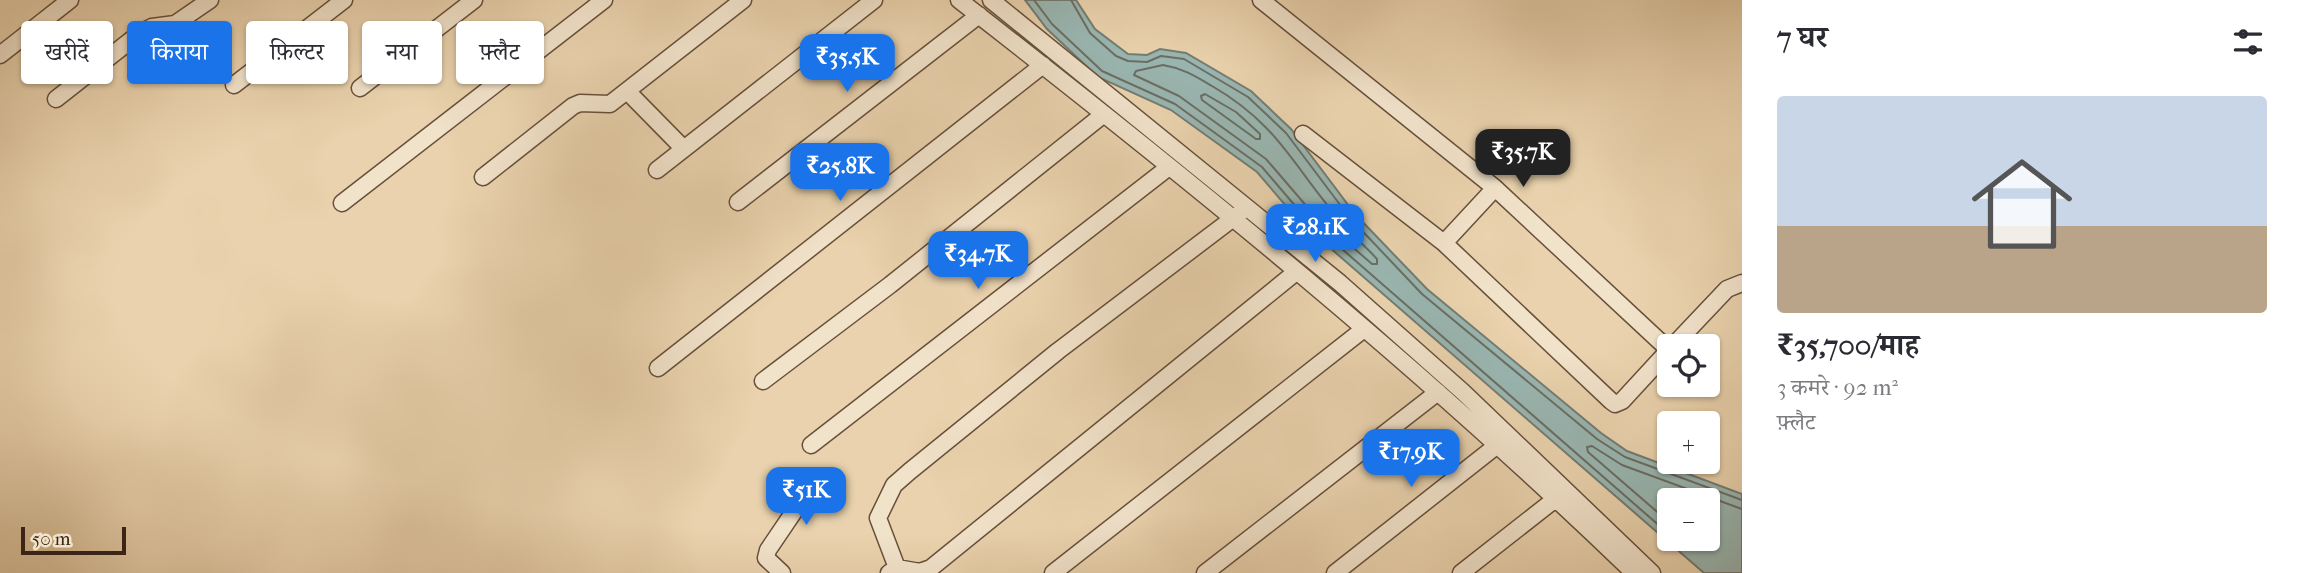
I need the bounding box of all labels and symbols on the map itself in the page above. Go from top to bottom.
pin: ₹35.5K [790,34,904,94]
pin: ₹35.7K [1466,130,1580,189]
pin: ₹25.8K [783,144,897,203]
pin: ₹28.1K [1258,204,1372,264]
pin: ₹34.7K [921,232,1035,291]
pin: ₹17.9K [1354,430,1468,489]
pin: ₹51K [765,468,847,527]
scale bar [21,524,126,556]

